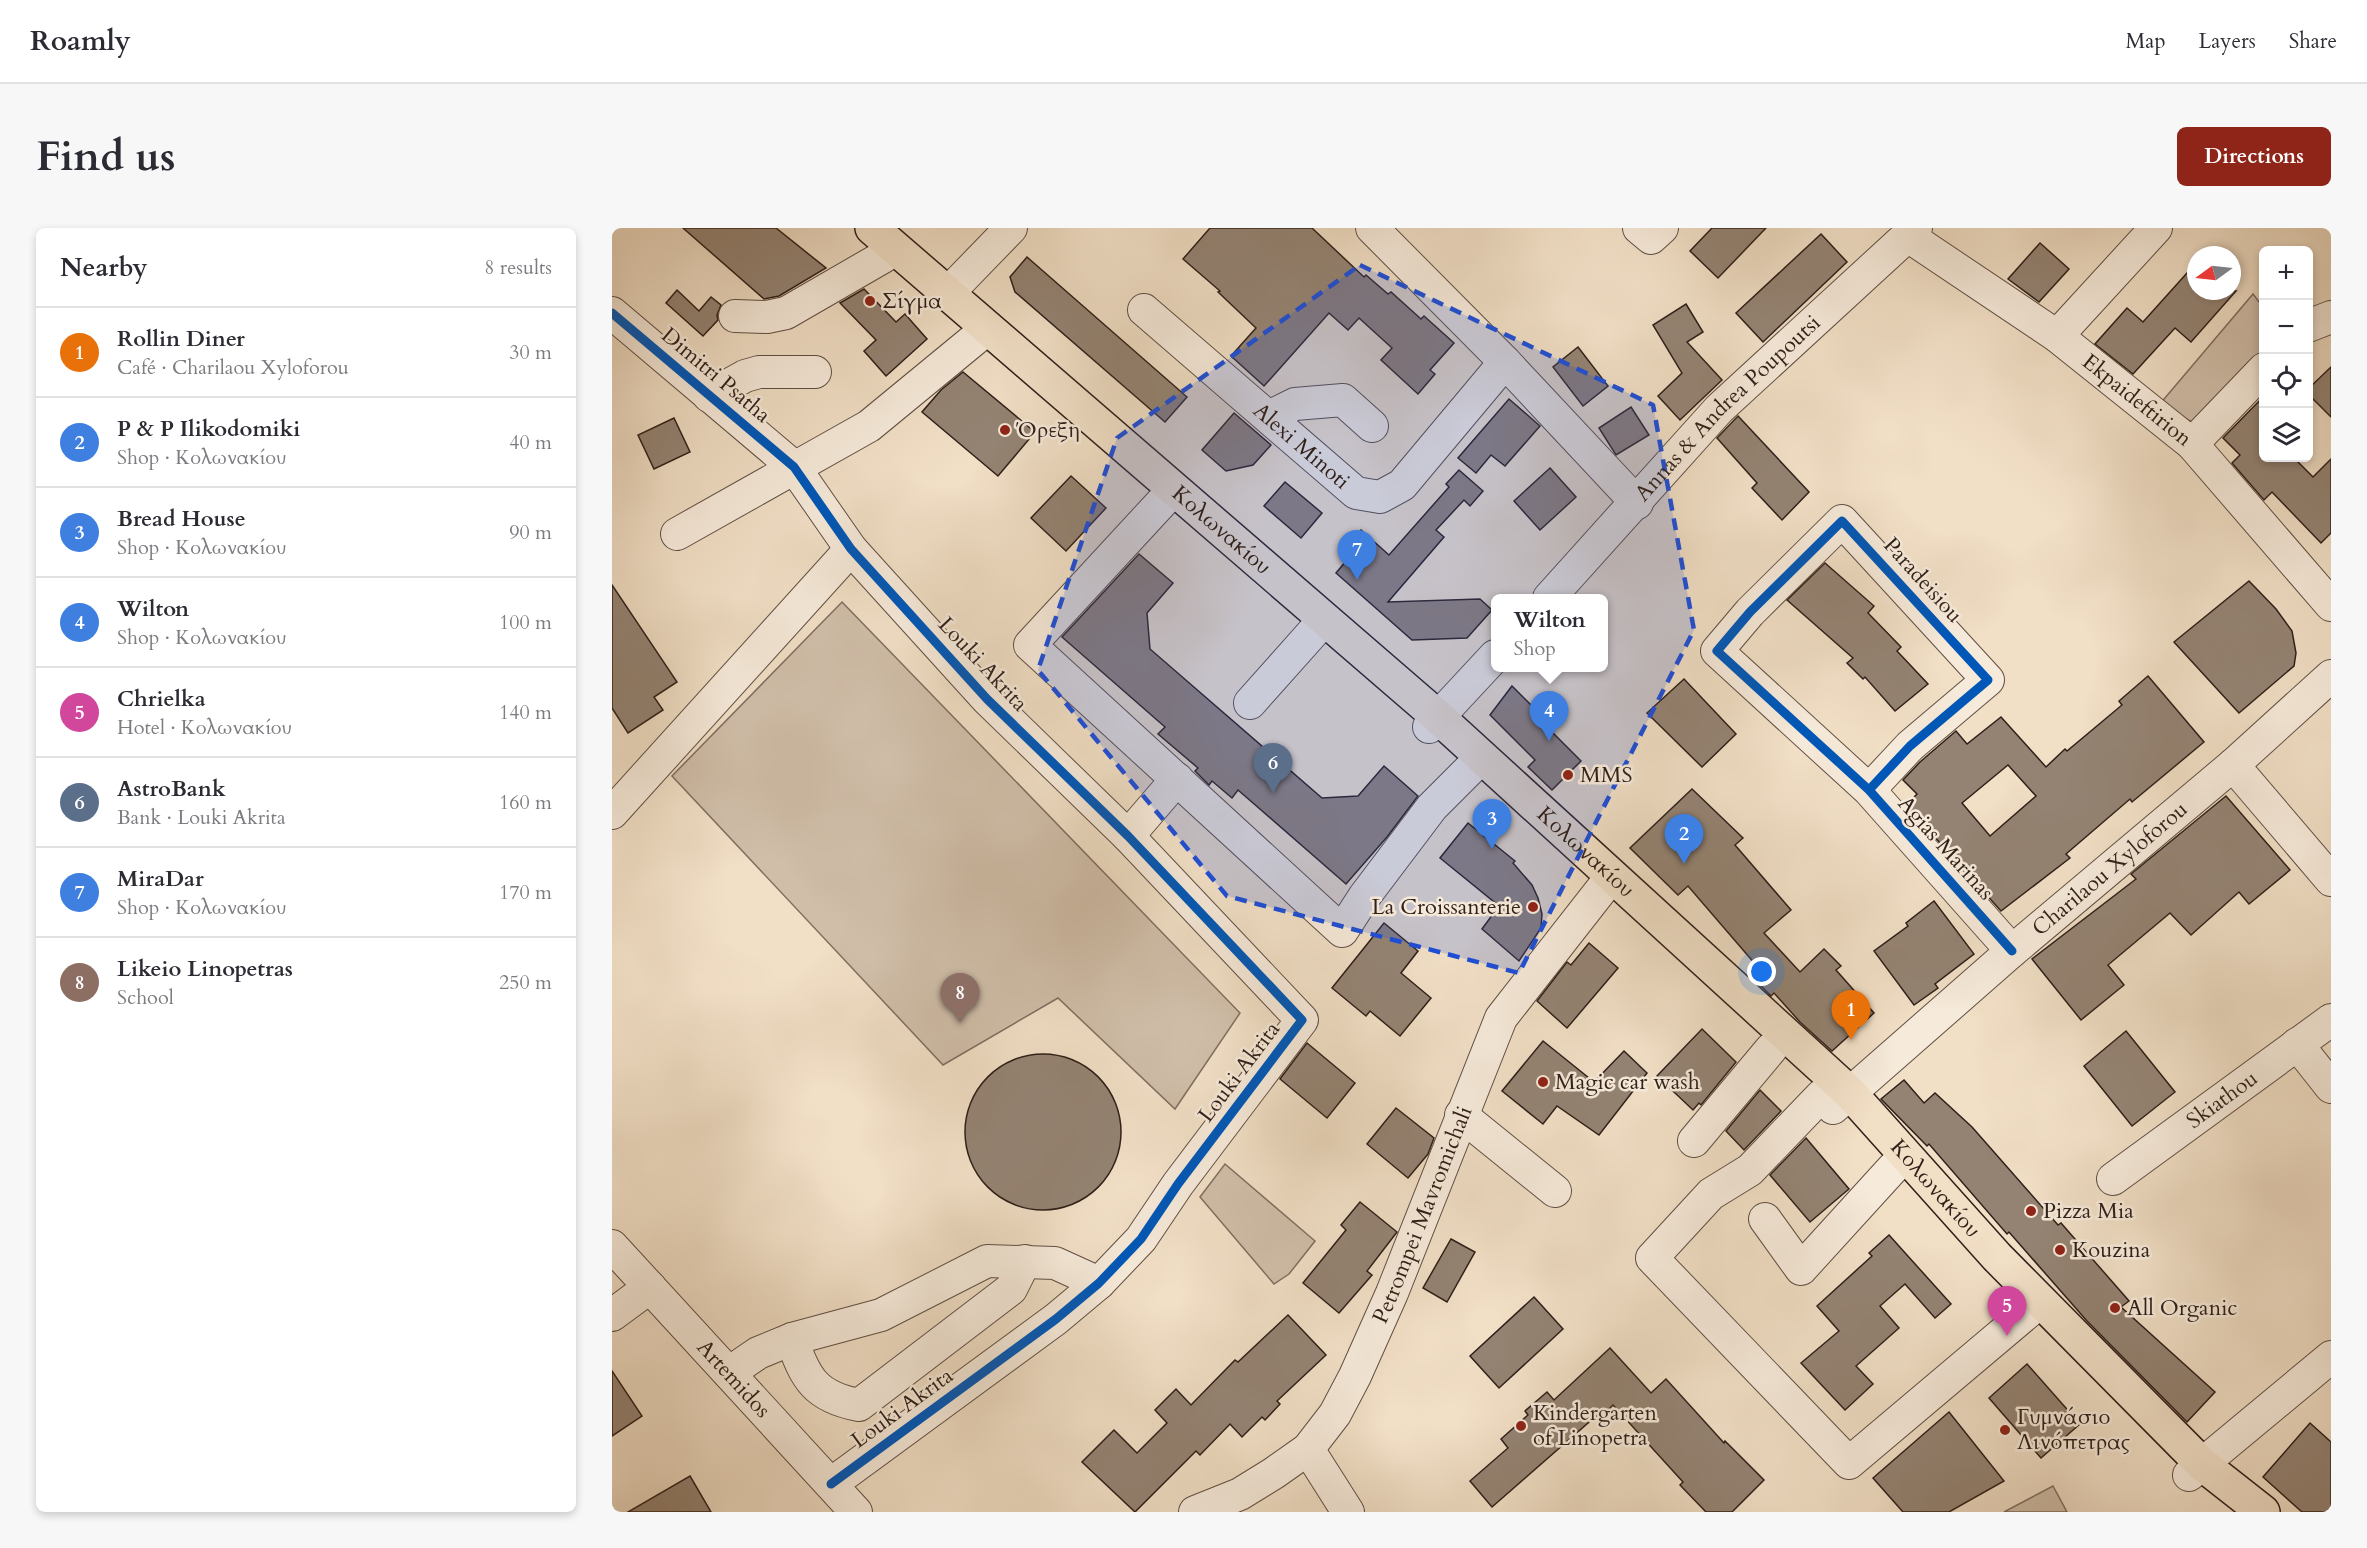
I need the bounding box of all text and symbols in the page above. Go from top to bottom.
text: Roamly [30,22,131,60]
text: Map [2126,27,2166,56]
text: Layers [2199,27,2256,56]
text: Share [2289,27,2337,56]
button: Directions [2177,127,2331,186]
text: Find us [36,128,176,185]
north arrow [2187,246,2241,300]
map controls [2259,246,2313,462]
button: + [2259,246,2313,300]
text: Nearby [60,250,148,285]
text: 8 results [484,254,552,281]
place label: Σίγμα [882,286,942,316]
marker: Σίγμα [863,294,877,308]
button: − [2259,300,2313,354]
street label: Annas & Andrea Poupoutsi [1628,308,1827,508]
street label: Dimitri Psatha [655,320,777,430]
text: Rollin Diner [117,324,245,354]
text: 1 [74,339,85,366]
text: 30 m [509,339,552,366]
street label: Ekpaideftirion [2076,347,2199,454]
text: Café · Charilaou Xyloforou [117,354,349,381]
button: locate [2259,354,2313,408]
street label: Alexi Minoti [1247,396,1356,496]
button: layers [2259,408,2313,462]
text: P & P Ilikodomiki [117,414,300,444]
place label: Όρεξη [1016,415,1080,445]
marker: Όρεξη [998,423,1012,437]
text: 2 [74,429,85,456]
text: 40 m [509,429,552,456]
text: Shop · Κολωνακίου [117,444,287,471]
street label: Κολωνακίου [1165,479,1278,581]
text: Bread House [117,504,246,534]
text: 3 [74,519,85,546]
text: 90 m [509,519,552,546]
pin: 7 [1338,530,1376,580]
street label: Paradeisiou [1877,531,1969,629]
text: Shop · Κολωνακίου [117,534,287,561]
text: Wilton [117,594,189,624]
popup [1491,594,1608,672]
text: Wilton [1513,605,1586,635]
text: 4 [74,609,85,636]
text: 100 m [499,609,552,636]
street label: Louki Akrita [931,610,1035,718]
text: Shop · Κολωνακίου [117,624,287,651]
text: Shop [1513,635,1556,662]
text: Chrielka [117,684,206,714]
pin: 4 [1530,692,1568,741]
text: 5 [74,699,85,726]
text: 140 m [499,699,552,726]
text: Hotel · Κολωνακίου [117,714,292,741]
pin: 6 [1254,744,1292,793]
place label: MMS [1580,760,1632,790]
marker: MMS [1561,768,1575,782]
text: AstroBank [117,774,226,804]
text: 6 [74,789,85,816]
text: 160 m [499,789,552,816]
street label: Agias Marinas [1891,789,2001,907]
street label: Charilaou Xyloforou [2026,794,2194,943]
street label: Κολωνακίου [1530,799,1641,904]
pin: 3 [1472,800,1512,849]
text: Bank · Louki Akrita [117,804,286,831]
pin: 2 [1664,814,1704,864]
text: MiraDar [117,864,204,894]
text: 7 [74,879,85,906]
text: 170 m [499,879,552,906]
place label: La Croissanterie [1371,892,1521,922]
text: Shop · Κολωνακίου [117,894,287,921]
marker: La Croissanterie [1526,900,1540,914]
text: Likeio Linopetras [117,954,293,984]
your location [1747,957,1776,986]
text: 8 [74,969,85,996]
text: 250 m [499,969,552,996]
pin: 8 [940,974,980,1023]
text: School [117,984,174,1011]
pin: 1 [1832,990,1870,1040]
street label: Louki Akrita [1191,1015,1287,1129]
street label: Skiathou [2180,1063,2264,1136]
place label: Magic car wash [1555,1067,1700,1097]
marker: Magic car wash [1536,1075,1550,1089]
street label: Petrompei Mavromichali [1365,1102,1480,1328]
street label: Κολωνακίου [1884,1133,1988,1244]
place label: Pizza Mia [2043,1196,2134,1226]
marker: Pizza Mia [2024,1204,2038,1218]
place label: Kouzina [2072,1235,2151,1265]
marker: Kouzina [2053,1243,2067,1257]
pin: 5 [1988,1286,2026,1336]
place label: All Organic [2127,1293,2237,1323]
marker: All Organic [2108,1301,2122,1315]
street label: Artemidos [690,1333,777,1424]
street label: Louki Akrita [845,1361,959,1455]
place label: Kindergarten of Linopetra [1533,1398,1658,1453]
place label: Γυμνάσιο Λινόπετρας [2017,1402,2130,1457]
marker: Kindergarten of Linopetra [1514,1419,1528,1433]
marker: Γυμνάσιο Λινόπετρας [1998,1423,2012,1437]

